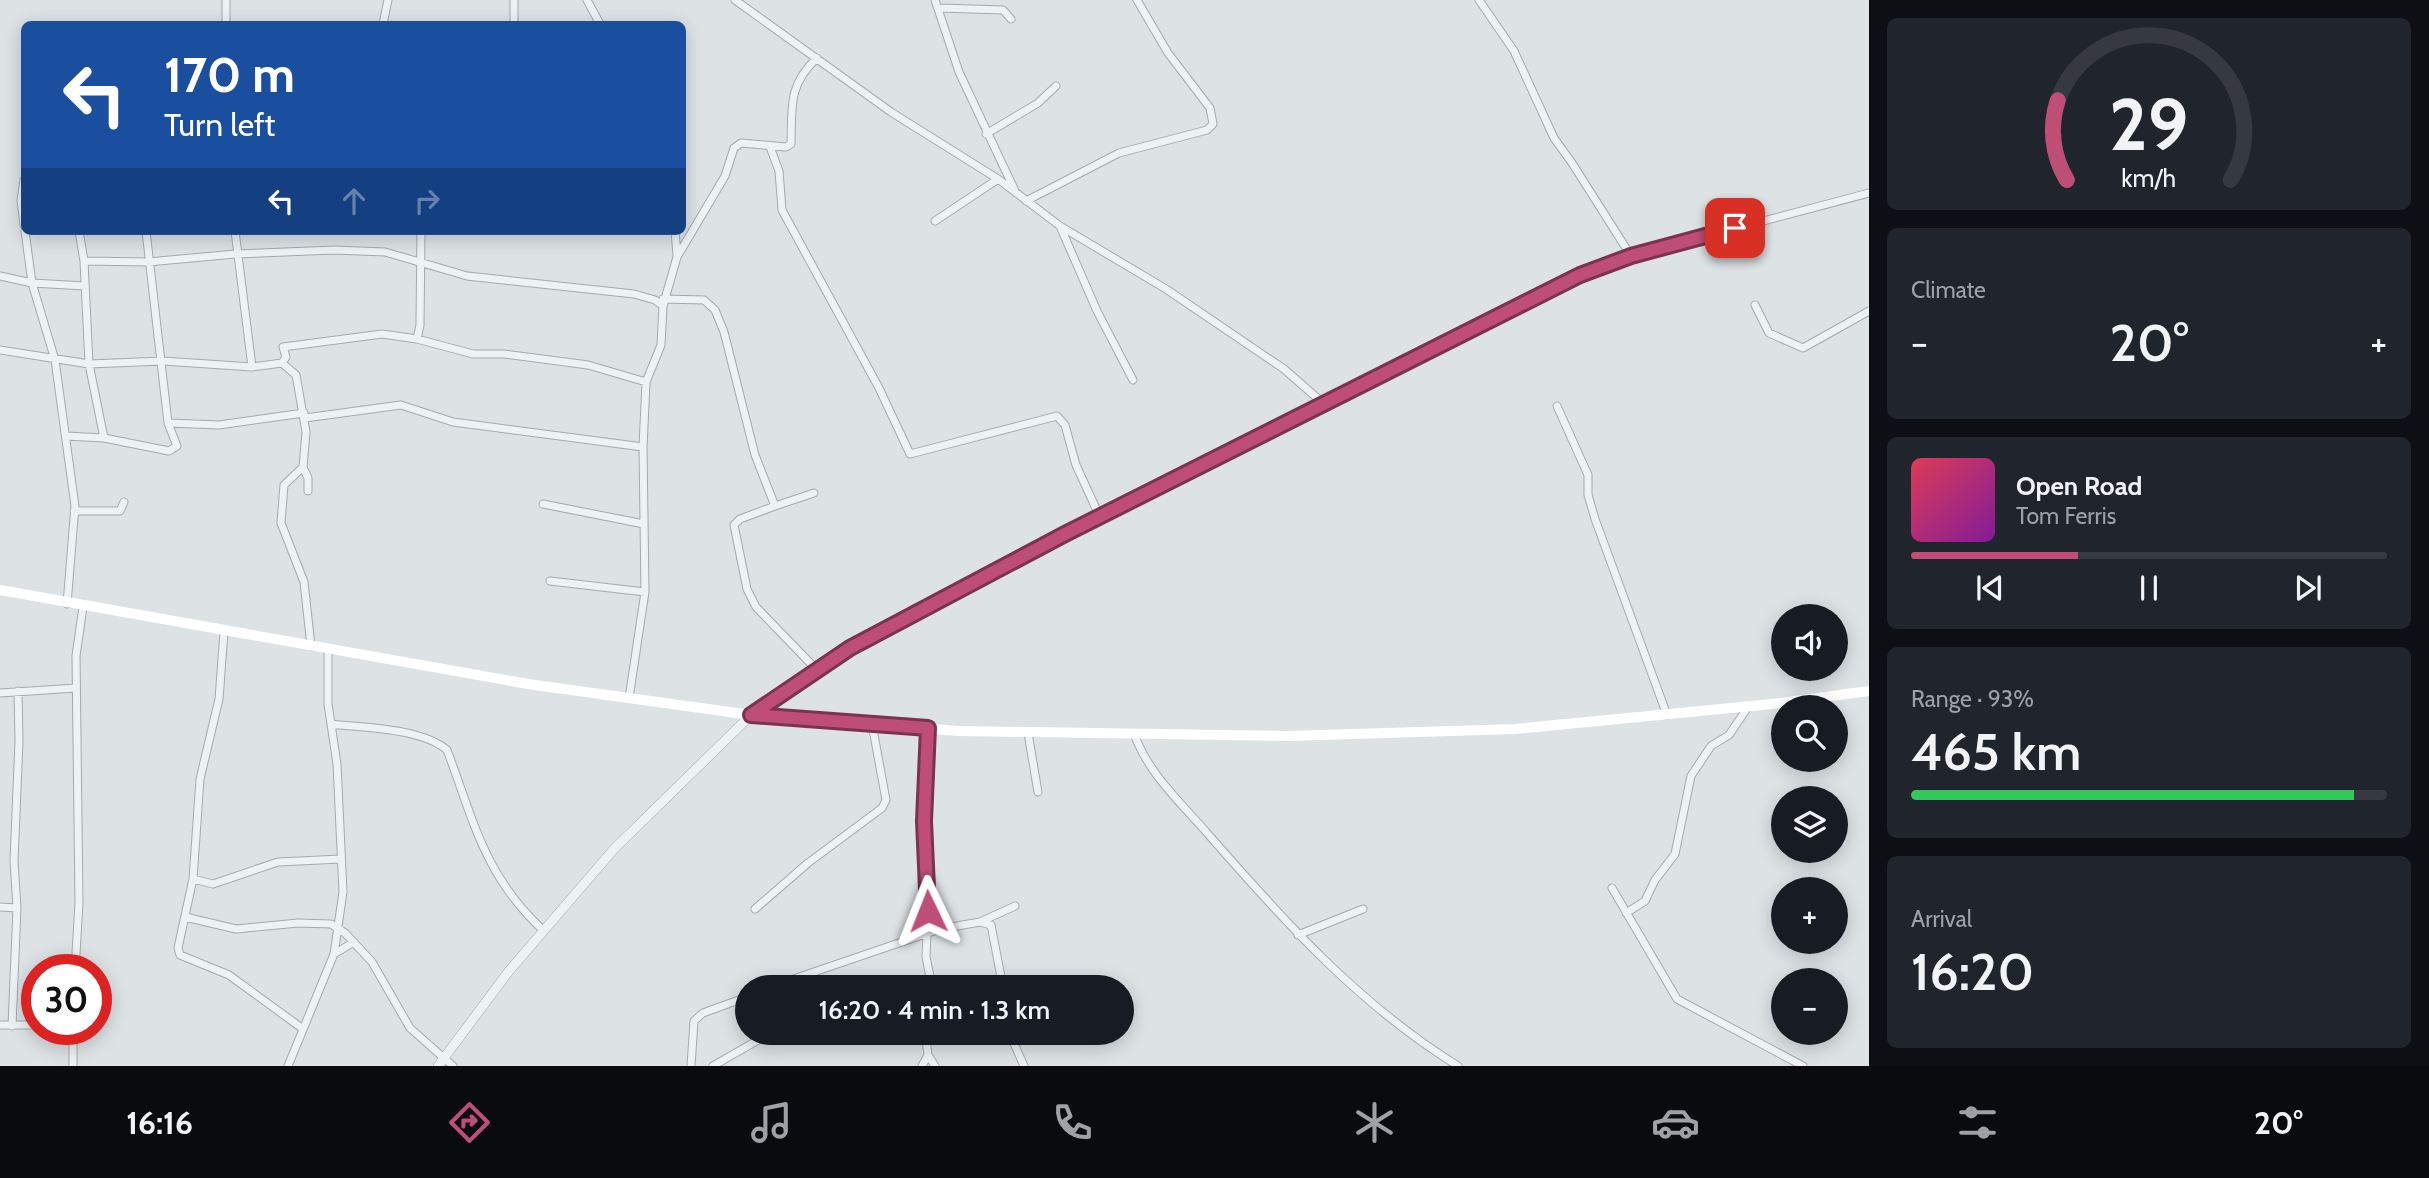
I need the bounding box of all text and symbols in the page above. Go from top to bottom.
text: 170 m [164,45,295,104]
icon: left [49,49,140,140]
text: 29 [2109,80,2189,168]
text: Turn left [164,105,275,144]
text: km/h [2122,163,2176,193]
icon: left [262,182,300,220]
icon: ahead [335,182,373,220]
icon: right [408,182,446,220]
pin [1705,198,1765,258]
icon: arrive [1716,209,1754,247]
text: Climate [1911,276,1986,304]
text: 20° [2109,311,2189,374]
text: − [1911,319,1928,366]
text: + [2370,319,2387,366]
text: Open Road [2016,470,2142,502]
text: Tom Ferris [2016,502,2116,530]
icon: previous [1971,569,2009,607]
icon: pause [2130,569,2168,607]
icon: next [2289,569,2327,607]
map controls [1771,604,1848,1045]
button: sound [1771,604,1848,681]
text: Range · 93% [1911,685,2034,713]
button: search [1771,695,1848,772]
text: 465 km [1911,720,2081,783]
button: layers [1771,786,1848,863]
position arrow [891,874,965,948]
button: + [1771,877,1848,954]
text: Arrival [1911,905,1972,933]
text: 16:20 [1911,940,2034,1003]
speed limit sign: 30 [21,954,112,1045]
button: − [1771,968,1848,1045]
text: 16:20 · 4 min · 1.3 km [819,994,1050,1026]
icon: directions [445,1098,494,1147]
icon: music [747,1098,796,1147]
icon: phone [1048,1098,1097,1147]
icon: climate [1350,1098,1399,1147]
icon: car [1651,1098,1700,1147]
icon: filters [1953,1098,2002,1147]
text: 16:16 [126,1103,193,1142]
text: 20° [2254,1103,2303,1142]

